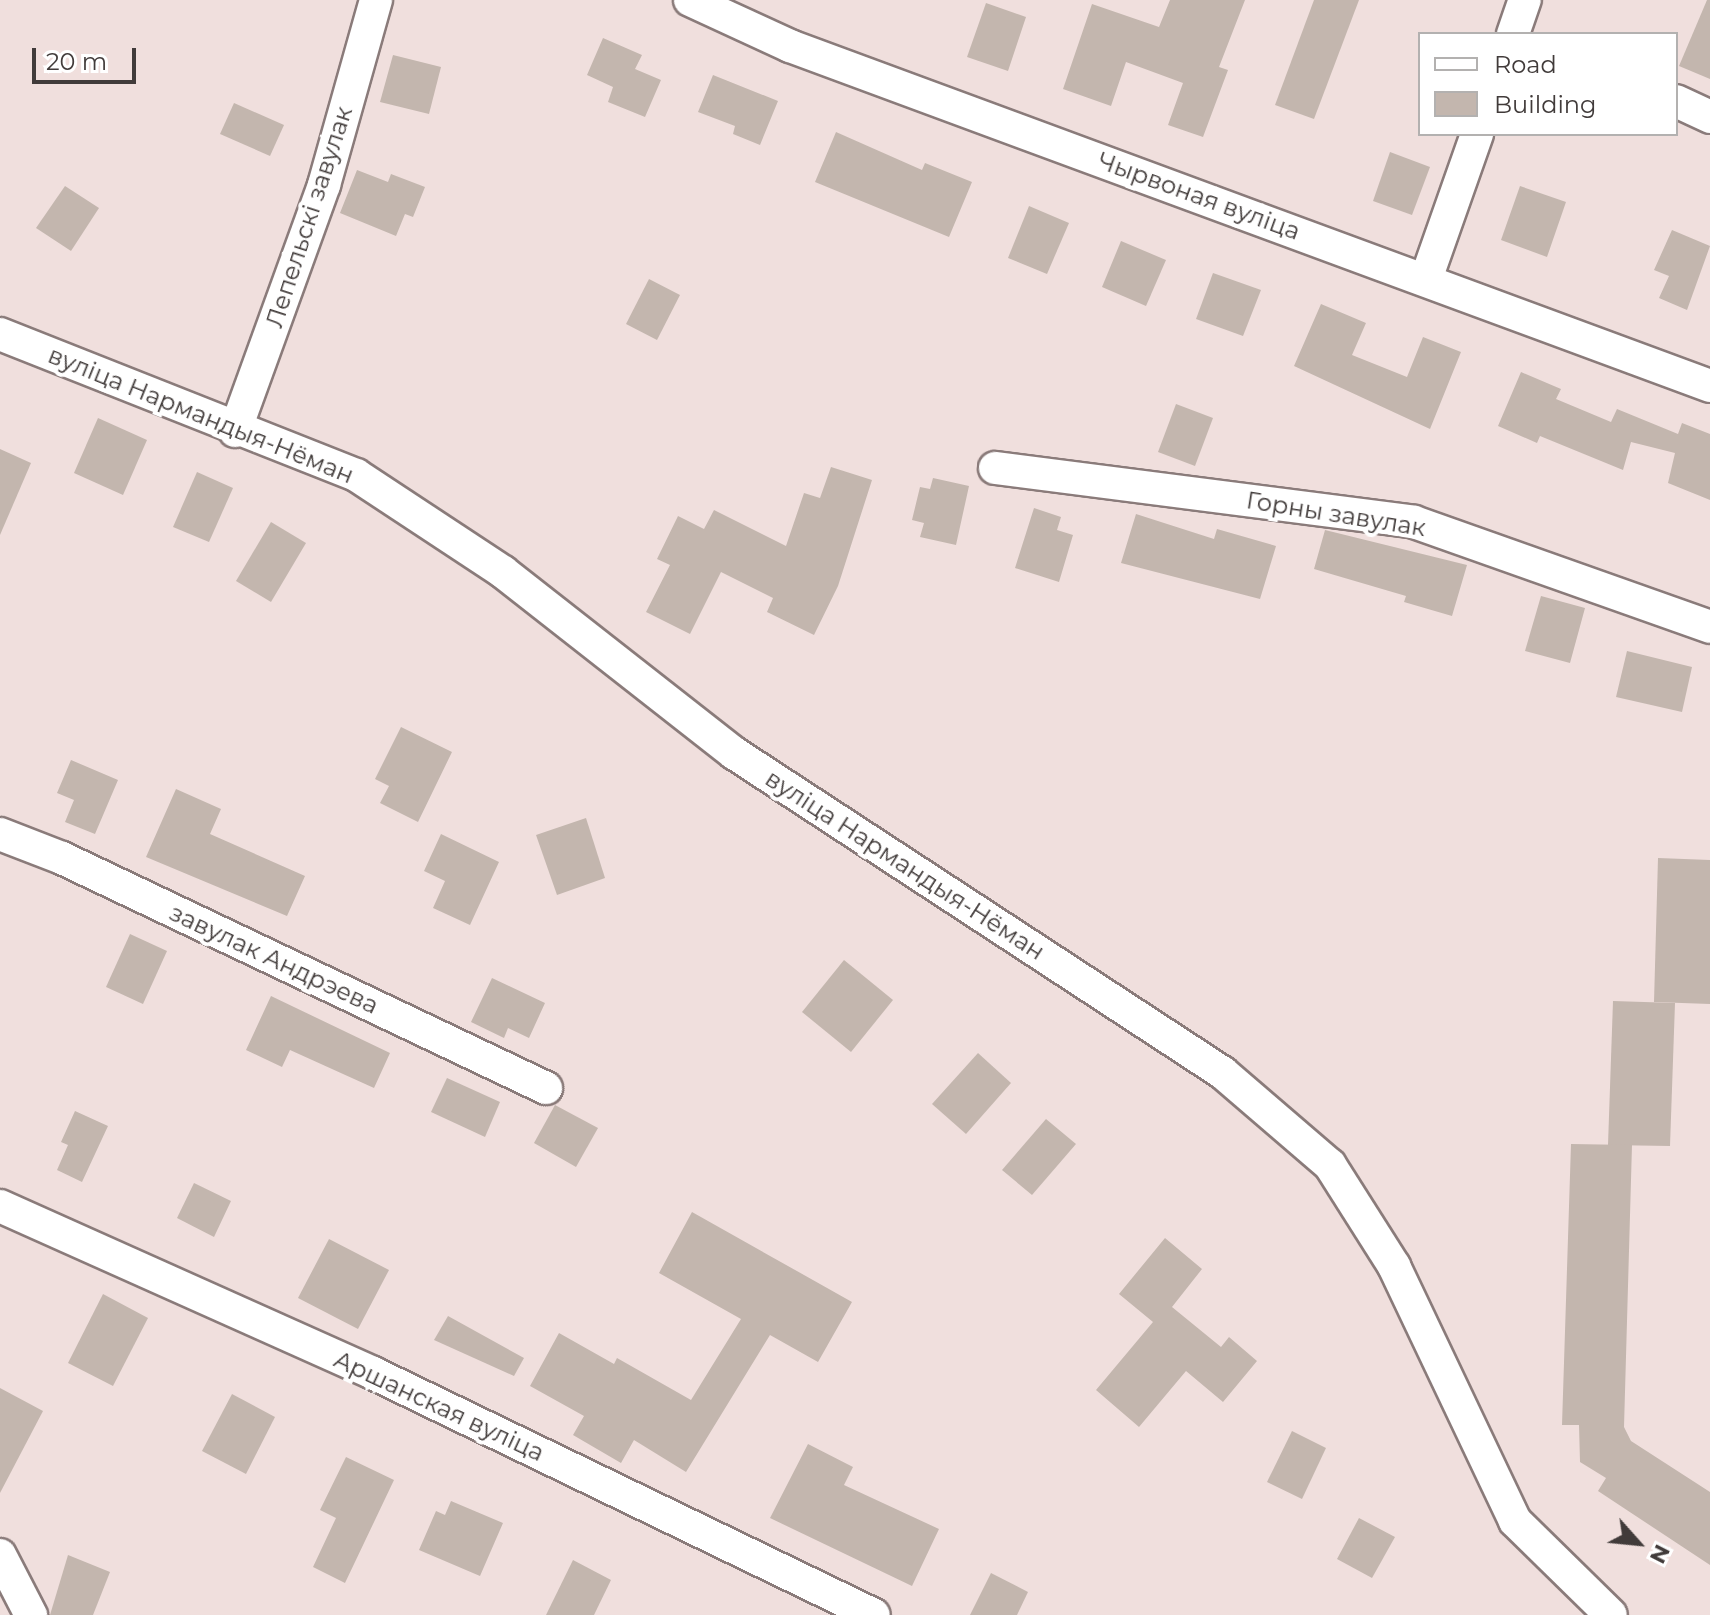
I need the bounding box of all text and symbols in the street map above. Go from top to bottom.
scale bar [36,32,140,82]
legend [1418,32,1678,136]
text: 20 m [46,47,107,76]
text: Road [1494,50,1557,79]
text: Building [1494,90,1597,119]
street label: Лепельскі завулак [260,103,358,331]
street label: Чырвоная вуліца [1094,146,1304,246]
street label: вуліца Нармандыя-Нёман [44,340,358,490]
street label: Горны завулак [1244,486,1428,542]
street label: вуліца Нармандыя-Нёман [760,764,1050,966]
street label: завулак Андрэева [165,898,383,1020]
street label: Аршанская вуліца [329,1345,549,1467]
north arrow [1598,1503,1678,1583]
text: N [1644,1540,1676,1568]

